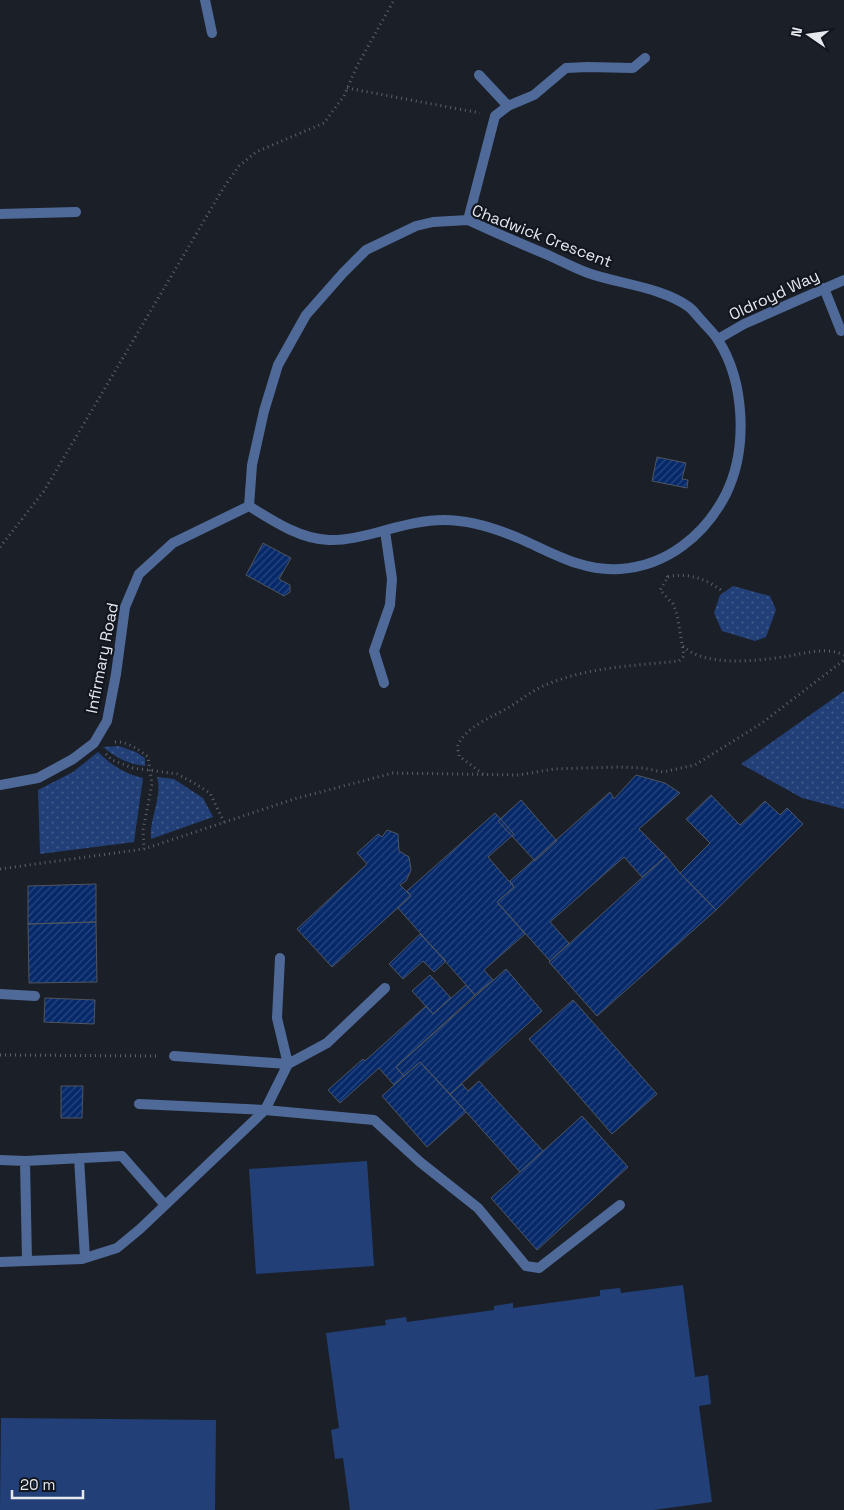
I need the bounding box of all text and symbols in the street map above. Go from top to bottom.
north arrow [784,10,834,60]
text: N [787,25,806,39]
street label: Chadwick Crescent [469,200,615,272]
street label: Oldroyd Way [725,265,823,325]
street label: Infirmary Road [81,601,123,715]
scale bar [12,1468,84,1500]
text: 20 m [20,1475,55,1494]

